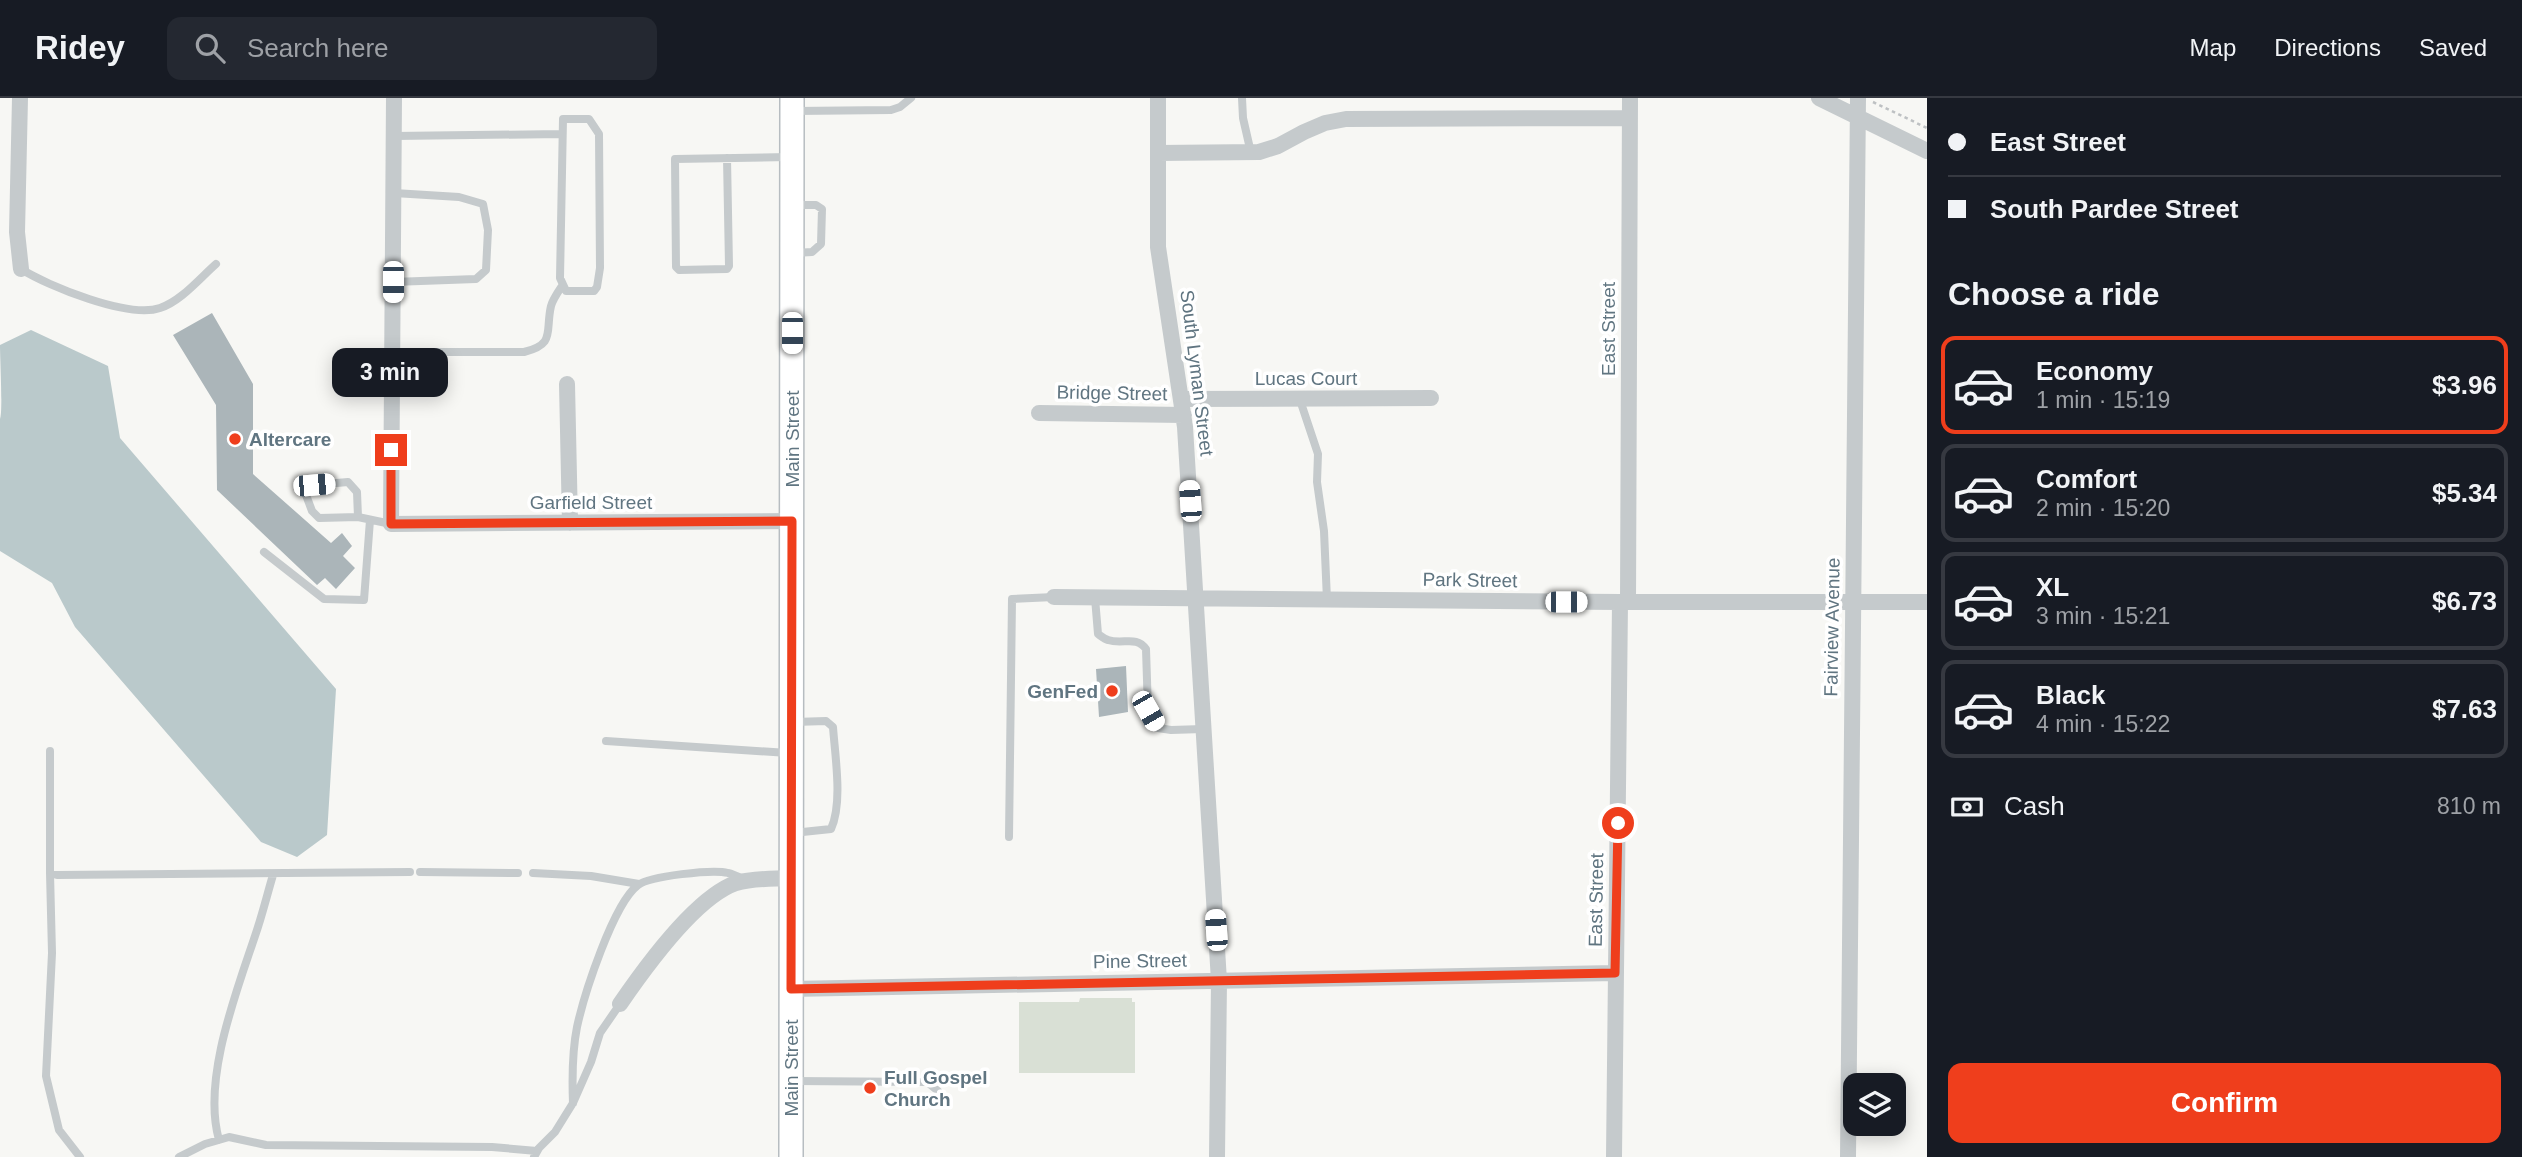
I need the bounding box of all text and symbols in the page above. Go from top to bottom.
search box [167,17,657,80]
text: Ridey [35,29,125,66]
icon: search [191,29,229,67]
text: Search here [247,33,389,63]
text: Map [2190,34,2236,61]
text: Directions [2274,34,2381,61]
text: Saved [2419,34,2487,61]
text: East Street [1990,127,2126,157]
text: South Pardee Street [1990,194,2239,224]
car [383,261,404,303]
text: Choose a ride [1948,276,2160,312]
street label: East Street [1598,281,1619,376]
street label: South Lyman Street [1176,289,1218,458]
car [782,312,803,354]
callout: 3 min [333,348,449,398]
icon: car [1952,354,2015,417]
text: Economy [2036,356,2153,386]
text: 3 min [360,359,420,385]
street label: Lucas Court [1255,368,1358,389]
text: $3.96 [2432,370,2497,400]
street label: Bridge Street [1056,382,1168,404]
text: 1 min · 15:19 [2036,387,2170,413]
street label: Main Street [782,390,803,488]
place label: Altercare [249,429,331,450]
marker: Altercare [227,431,243,447]
route end [375,434,407,466]
icon: car [1952,462,2015,525]
text: Comfort [2036,464,2137,494]
car [293,473,336,497]
text: $5.34 [2432,478,2497,508]
car [1179,479,1202,523]
street label: Garfield Street [530,492,653,513]
text: 2 min · 15:20 [2036,495,2170,521]
street label: Fairview Avenue [1820,557,1844,697]
street label: Park Street [1422,569,1518,591]
icon: car [1952,570,2015,633]
text: XL [2036,572,2069,602]
text: $6.73 [2432,586,2497,616]
car [1546,592,1588,613]
text: 3 min · 15:21 [2036,603,2170,629]
icon: car [1952,678,2015,741]
text: Black [2036,680,2105,710]
place label: GenFed [1027,681,1098,702]
marker: GenFed [1104,683,1120,699]
car [1129,688,1168,734]
text: $7.63 [2432,694,2497,724]
text: 4 min · 15:22 [2036,711,2170,737]
icon: cash [1948,788,1986,826]
text: Cash [2004,791,2065,821]
text: 810 m [2437,793,2501,819]
route start [1602,807,1634,839]
street label: East Street [1585,852,1607,947]
car [1205,908,1228,952]
street label: Pine Street [1093,950,1188,972]
street label: Main Street [781,1019,802,1117]
button: Confirm [1948,1063,2501,1143]
place label: Full Gospel Church [884,1067,987,1110]
map controls [1843,1073,1906,1136]
button: layers [1843,1073,1906,1136]
marker: Full Gospel Church [862,1080,878,1096]

